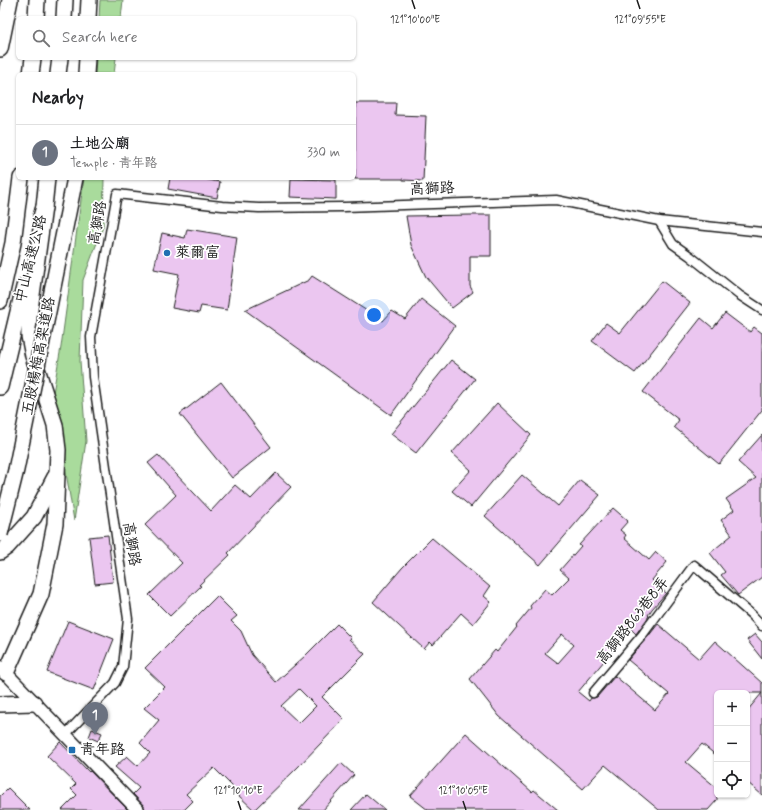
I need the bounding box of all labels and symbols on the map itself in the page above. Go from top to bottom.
text: 121°10'00"E [390,13,440,27]
text: 121°09'55"E [614,13,666,27]
street label: 高獅路 [409,178,455,200]
street label: 高獅路 [84,199,112,247]
street label: 中山高速公路 [10,213,52,305]
place label: 萊爾富 [175,243,220,263]
marker: 萊爾富 [162,248,172,258]
street label: 五股楊梅高架道路 [18,295,60,417]
your location [364,305,384,325]
street label: 高獅路 [118,520,144,568]
street label: 高獅路863巷8弄 [592,573,674,669]
pin: 1 [82,702,108,735]
place label: 青年路 [80,740,125,760]
marker: 青年路 [67,745,77,755]
text: 121°10'10"E [214,784,263,798]
text: 121°10'05"E [438,784,488,798]

